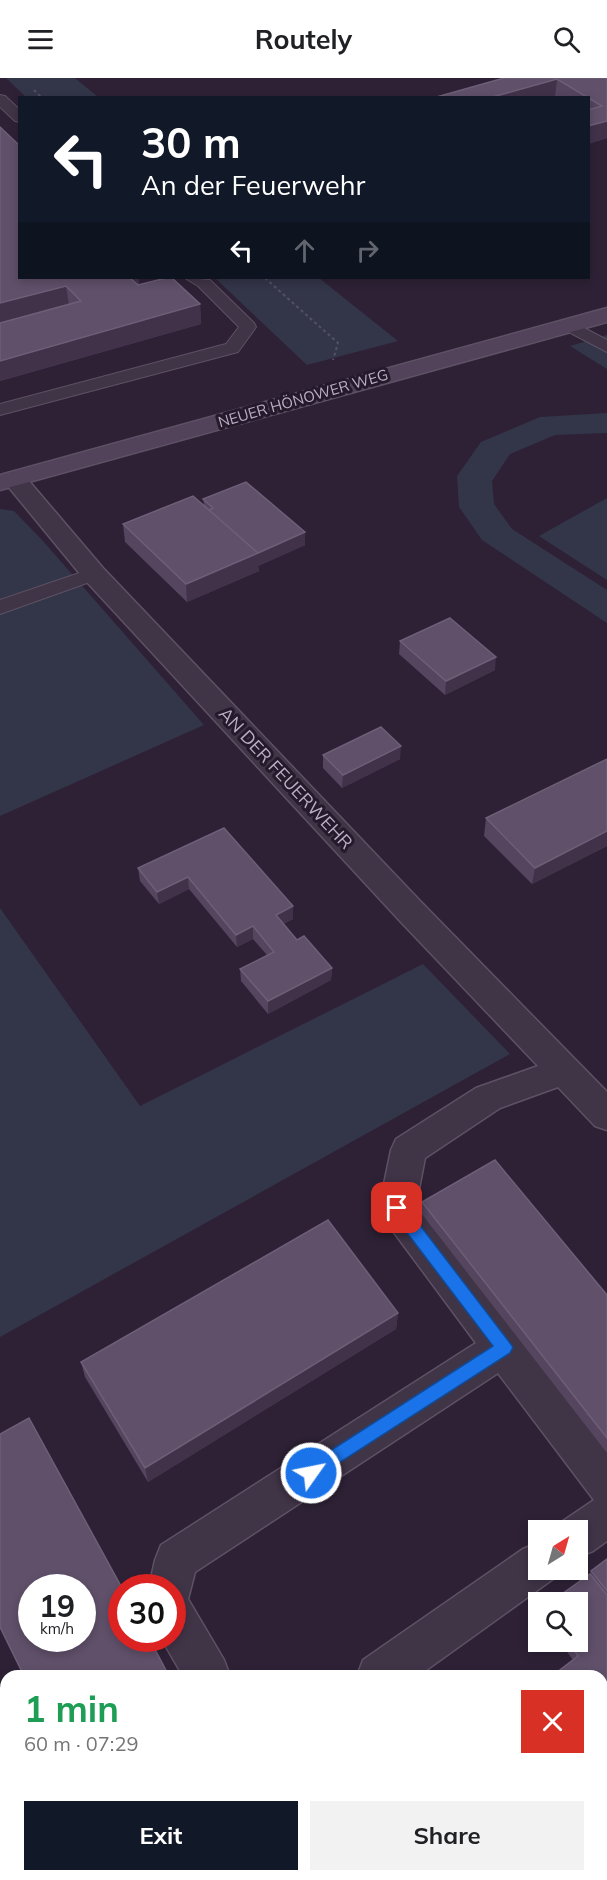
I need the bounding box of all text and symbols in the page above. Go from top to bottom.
text: Routely [255,22,352,56]
icon: menu [24,23,57,56]
icon: search [550,23,583,56]
text: 30 m [141,116,241,169]
icon: left [42,120,120,198]
text: An der Feuerwehr [141,168,365,202]
icon: left [225,234,258,267]
icon: ahead [288,234,321,267]
icon: right [351,234,384,267]
street label: NEUER HÖNOWER WEG [216,365,390,431]
street label: AN DER FEUERWEHR [214,702,358,854]
pin [371,1182,422,1233]
icon: arrive [380,1191,413,1224]
position arrow [279,1441,343,1505]
north arrow [528,1520,588,1580]
map controls [528,1520,588,1652]
speed limit sign: 30 [108,1574,186,1652]
text: 19 [39,1587,75,1625]
button: search [528,1592,588,1652]
text: km/h [40,1619,74,1638]
text: 1 min [24,1686,119,1731]
button: close [521,1690,584,1753]
text: 60 m · 07:29 [24,1731,138,1756]
button: Exit [24,1801,298,1870]
button: Share [310,1801,584,1870]

